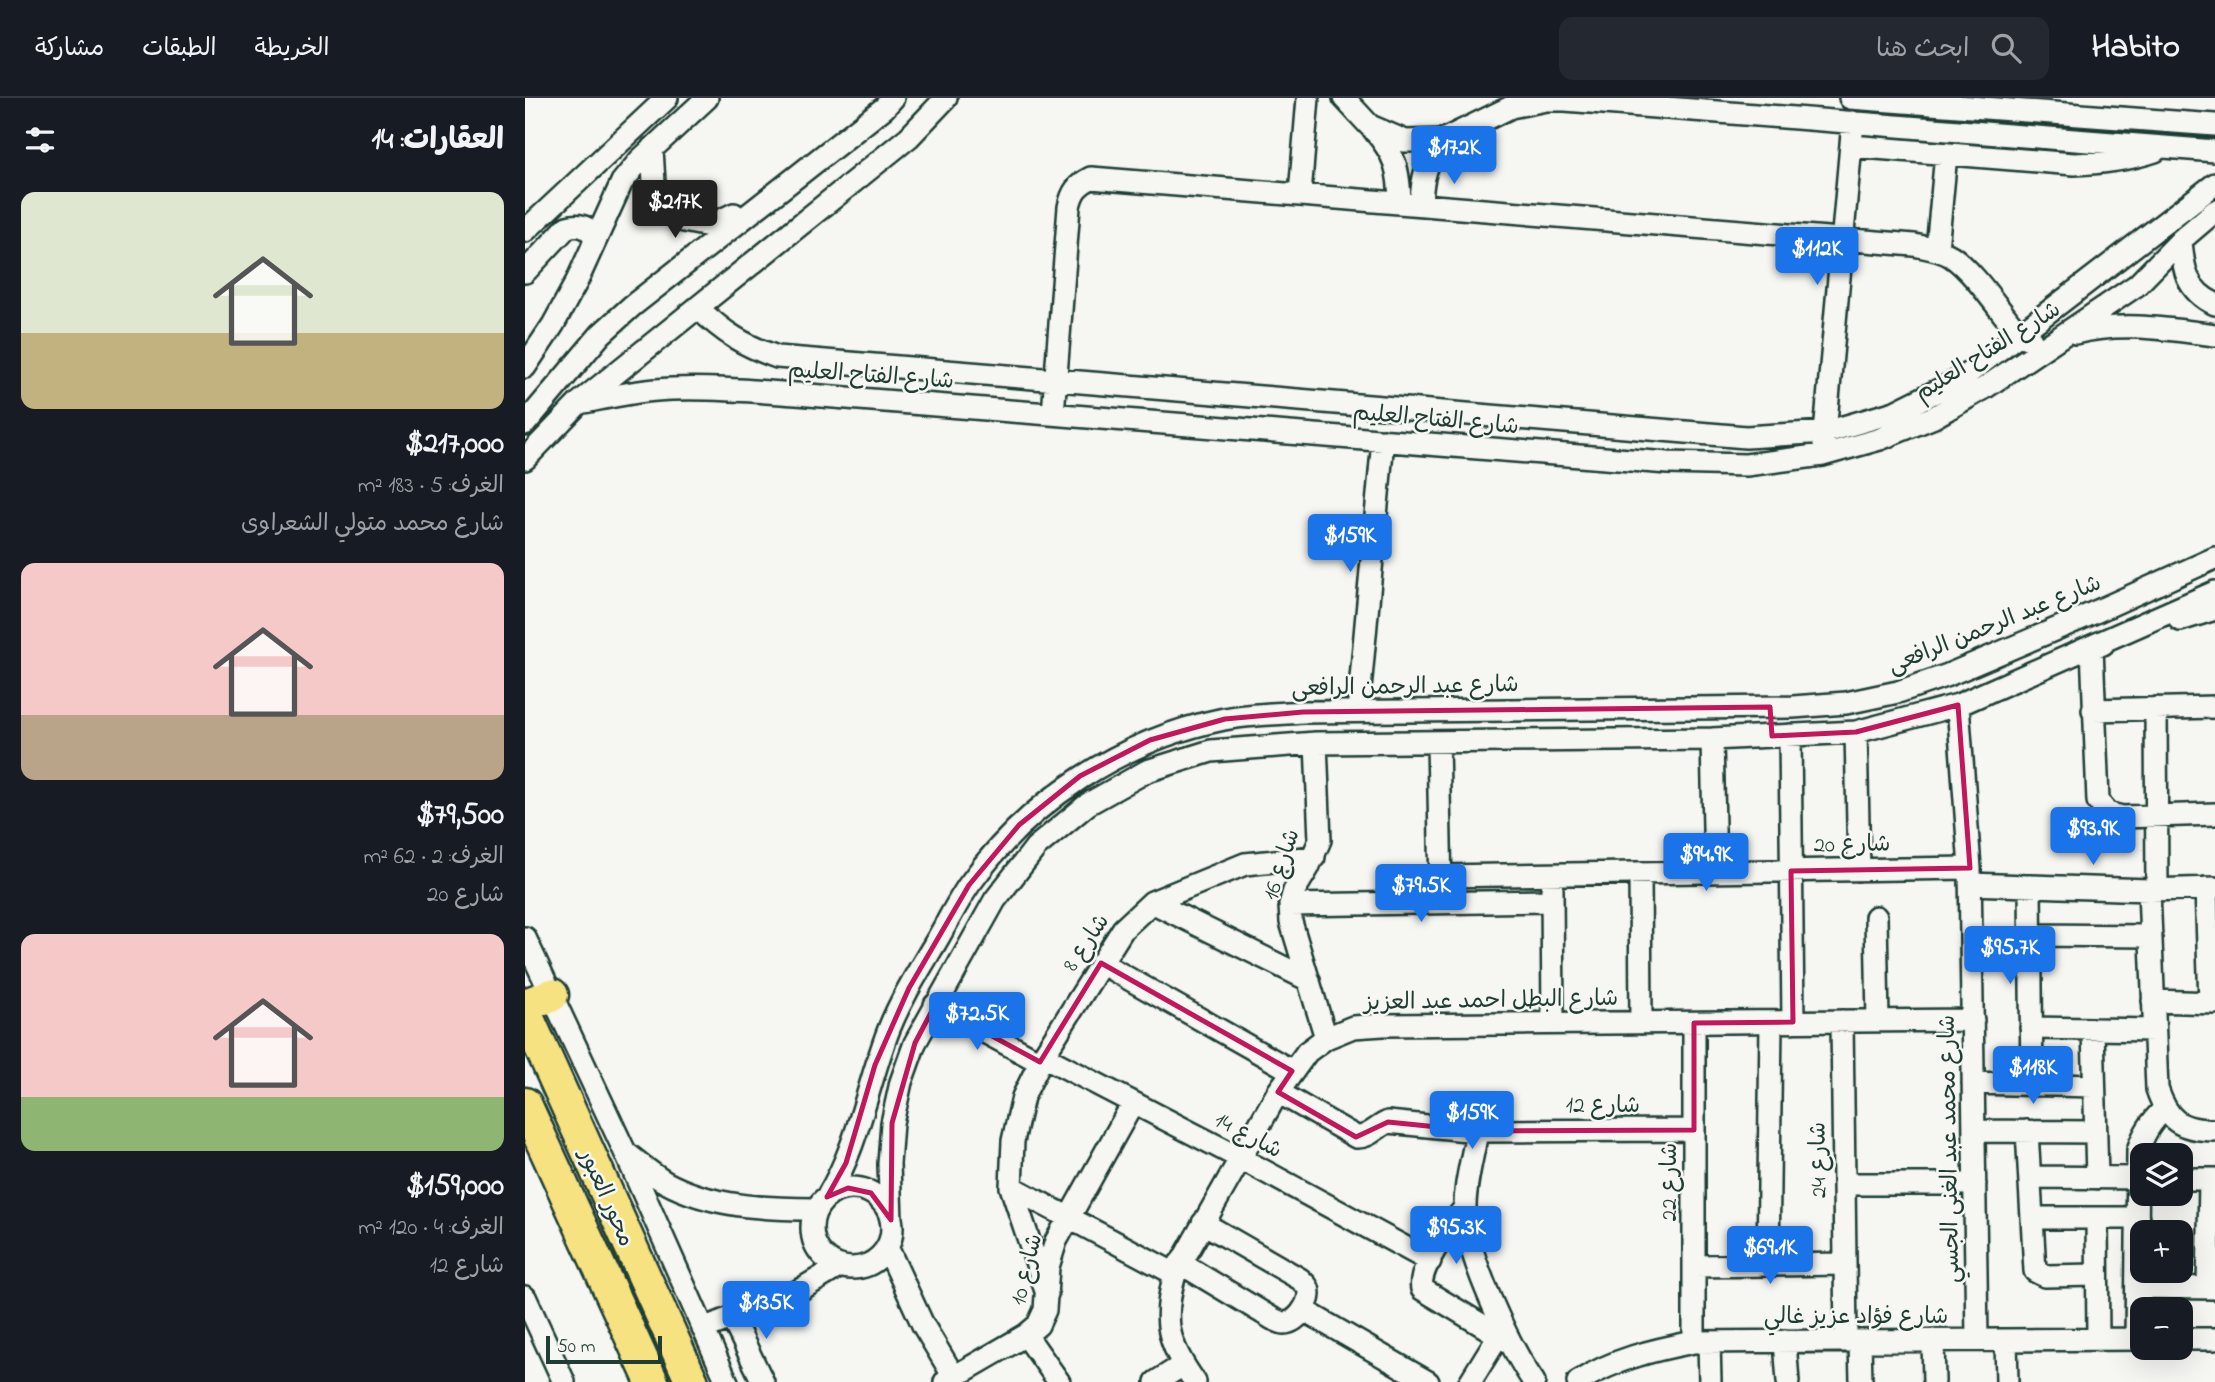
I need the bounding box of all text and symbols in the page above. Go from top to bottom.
search box [1559,17,2049,80]
text: Habito [2091,24,2180,72]
icon: search [1987,29,2025,67]
text: ابحث هنا [1876,31,1969,69]
text: مشاركة [35,32,104,67]
text: الطبقات [142,32,217,67]
text: الخريطة [255,32,329,67]
text: العقارات: 14 [372,119,504,163]
icon: filters [21,121,59,159]
pin: $172K [1405,126,1503,186]
text: $172K [1427,132,1481,165]
pin: $217K [626,180,724,240]
text: $217K [648,186,702,219]
pin: $112K [1768,228,1866,287]
text: $112K [1791,233,1843,266]
icon: home [200,238,326,364]
street label: شارع الفتاح العليم [1909,294,2068,410]
street label: شارع الفتاح العليم [787,354,955,399]
street label: شارع الفتاح العليم [1351,397,1520,444]
text: $217,000 [405,423,504,467]
text: الغرف: 5 · 183 m² [358,470,504,503]
text: شارع محمد متولي الشعراوى [241,508,504,541]
pin: $159K [1301,514,1399,574]
text: $159K [1324,520,1376,553]
street label: شارع عبد الرحمن الرافعى [1883,567,2107,683]
icon: home [200,609,326,735]
street label: شارع عبد الرحمن الرافعى [1291,669,1519,706]
text: $79,500 [416,794,504,838]
pin: $93.9K [2036,808,2150,867]
text: $93.9K [2066,813,2120,846]
street label: شارع 16 [1255,825,1309,905]
street label: شارع 20 [1813,828,1891,863]
pin: $94.9K [1649,834,1763,893]
text: $94.9K [1679,839,1733,872]
text: الغرف: 2 · 62 m² [363,841,504,874]
pin: $79.5K [1364,864,1478,924]
text: $79.5K [1391,870,1451,903]
text: شارع 20 [427,879,504,912]
street label: شارع 8 [1055,908,1119,979]
pin: $95.7K [1953,926,2067,986]
text: $95.7K [1980,932,2040,965]
icon: home [200,980,326,1106]
street label: شارع البطل احمد عبد العزيز [1362,983,1618,1020]
pin: $72.5K [920,992,1034,1052]
text: $72.5K [945,998,1009,1031]
street label: شارع محمد عبد الغنى الجسي [1932,1014,1971,1283]
pin: $118K [1984,1046,2082,1106]
text: $118K [2009,1052,2057,1085]
street label: شارع 12 [1566,1090,1640,1123]
pin: $159K [1423,1091,1521,1151]
text: $159K [1446,1097,1498,1130]
street label: شارع 14 [1208,1105,1288,1168]
street label: شارع 24 [1802,1121,1837,1198]
street label: محور العبور [569,1142,642,1252]
street label: شارع 22 [1654,1143,1687,1221]
map controls [2130,1143,2193,1360]
button: layers [2130,1143,2193,1206]
text: $159,000 [406,1165,504,1209]
pin: $95.3K [1399,1206,1513,1266]
text: الغرف: 4 · 120 m² [358,1212,504,1245]
text: $95.3K [1426,1212,1486,1245]
button: + [2130,1220,2193,1283]
pin: $69.1K [1713,1226,1827,1286]
street label: شارع 10 [1003,1230,1052,1309]
text: $69.1K [1743,1232,1797,1265]
text: شارع 12 [430,1250,504,1283]
pin: $135K [717,1282,815,1341]
text: $135K [738,1287,794,1320]
button: − [2130,1297,2193,1360]
street label: شارع فؤاد عزيز غالي [1764,1301,1948,1336]
scale bar [546,1333,661,1365]
text: 50 m [557,1334,596,1361]

